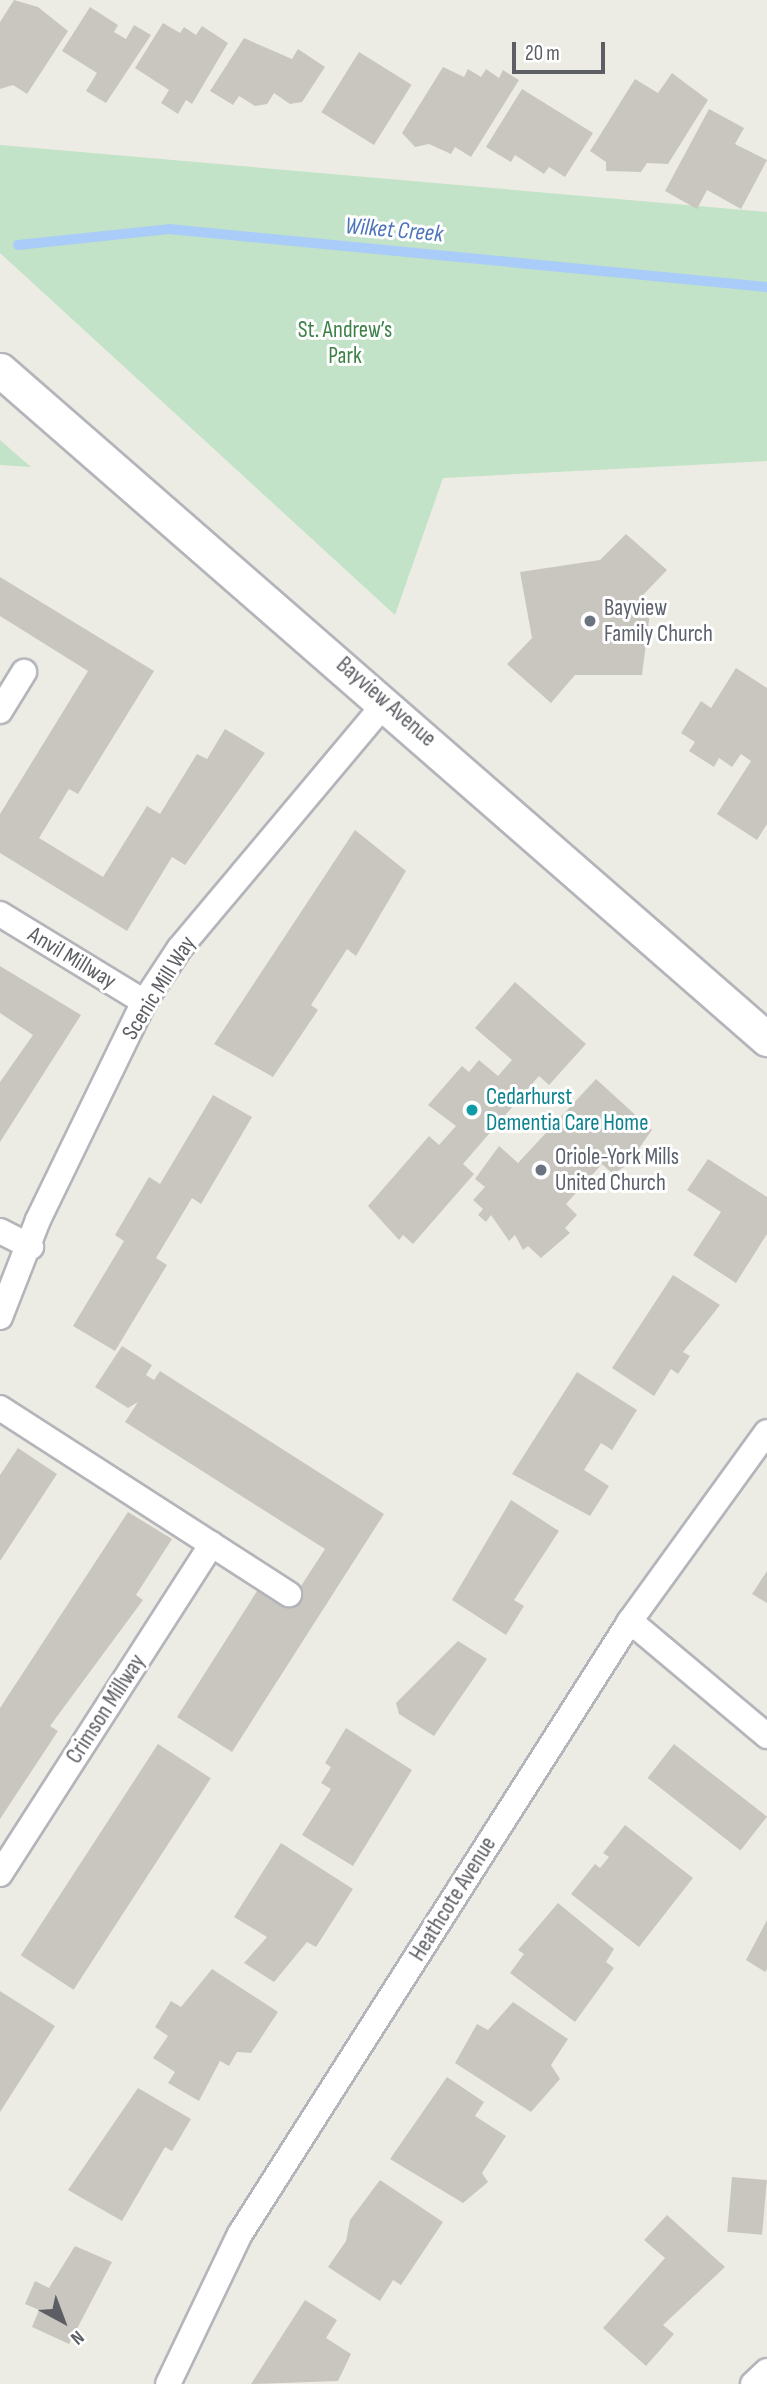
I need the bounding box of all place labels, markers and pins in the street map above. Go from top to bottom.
place label: Bayview Family Church [604,594,713,648]
marker: Bayview Family Church [582,613,598,629]
place label: Cedarhurst Dementia Care Home [486,1083,648,1137]
marker: Cedarhurst Dementia Care Home [464,1102,480,1118]
place label: Oriole-York Mills United Church [555,1143,679,1197]
marker: Oriole-York Mills United Church [533,1162,549,1178]

